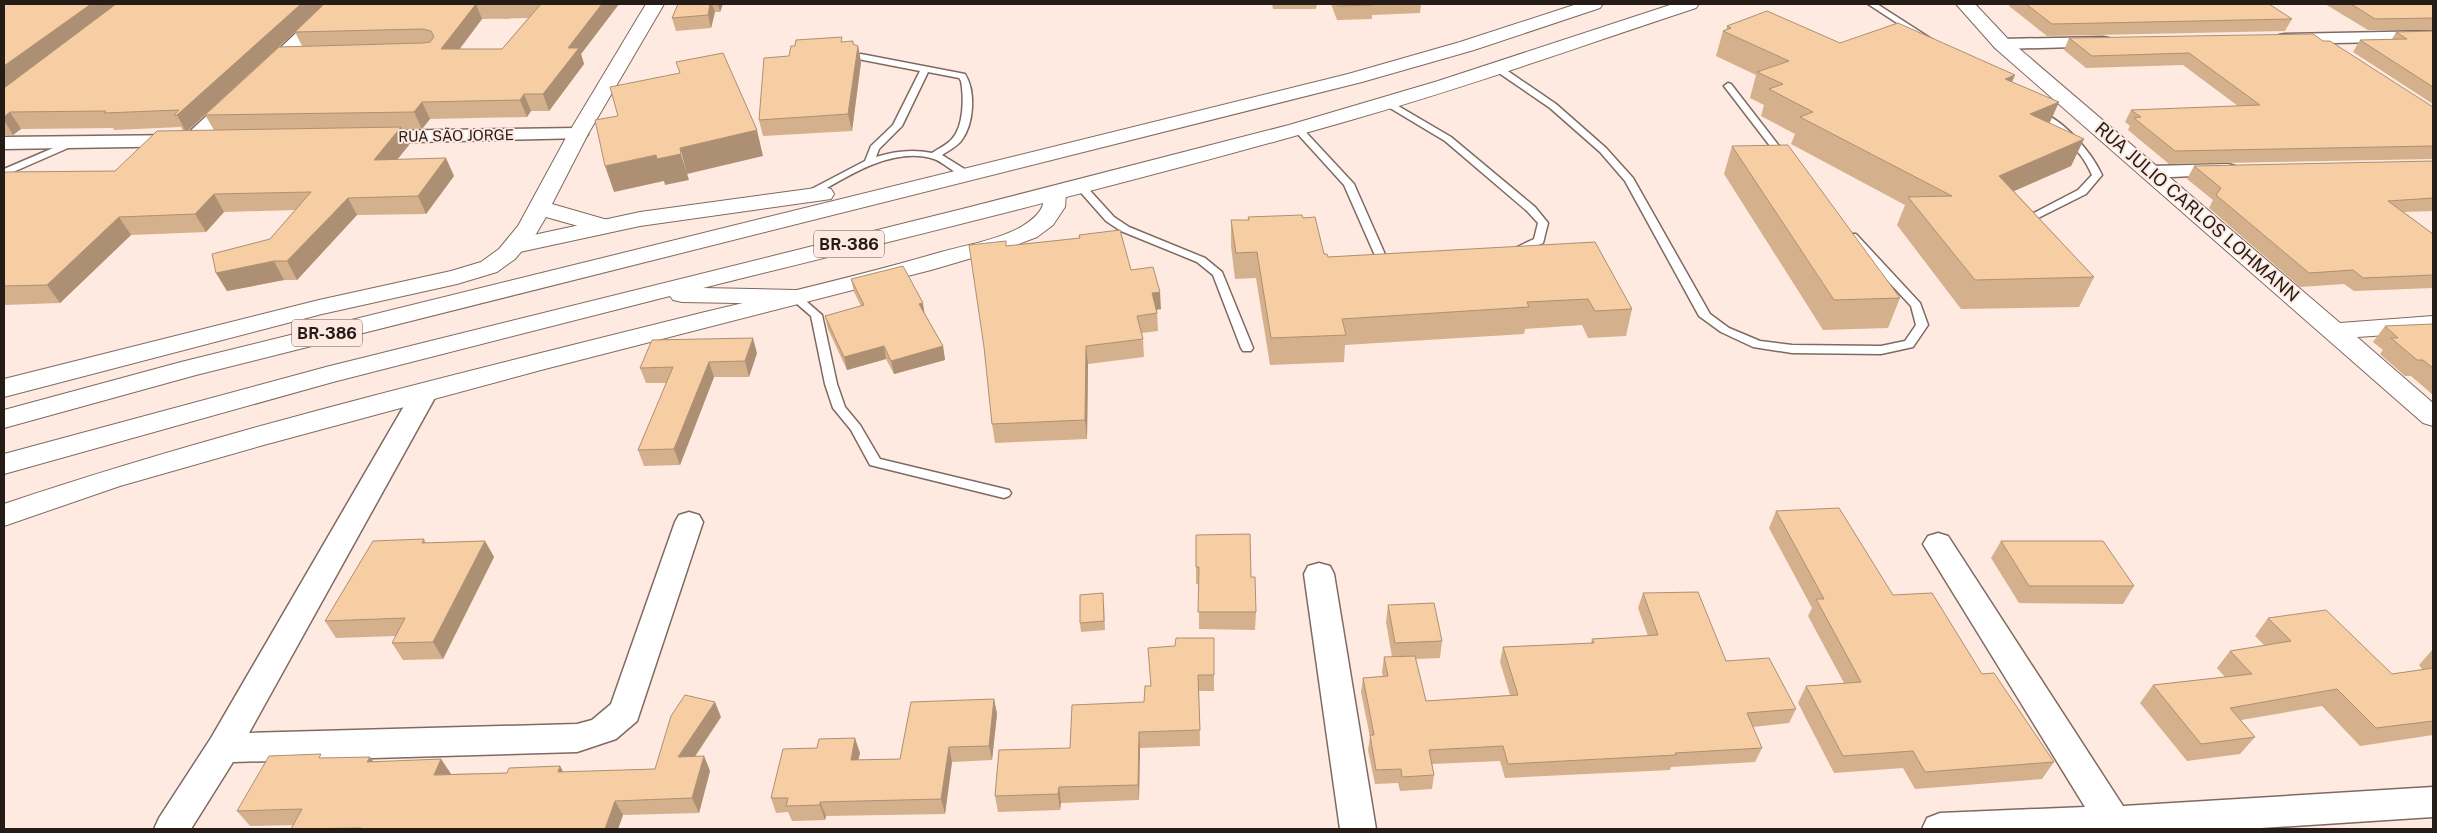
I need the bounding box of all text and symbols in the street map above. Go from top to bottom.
street label: RUA JULIO CARLOS LOHMANN [2091,117,2304,306]
street label: RUA SÃO JORGE [398,126,514,145]
road number: BR-386 [814,230,884,258]
road number: BR-386 [292,319,362,346]

